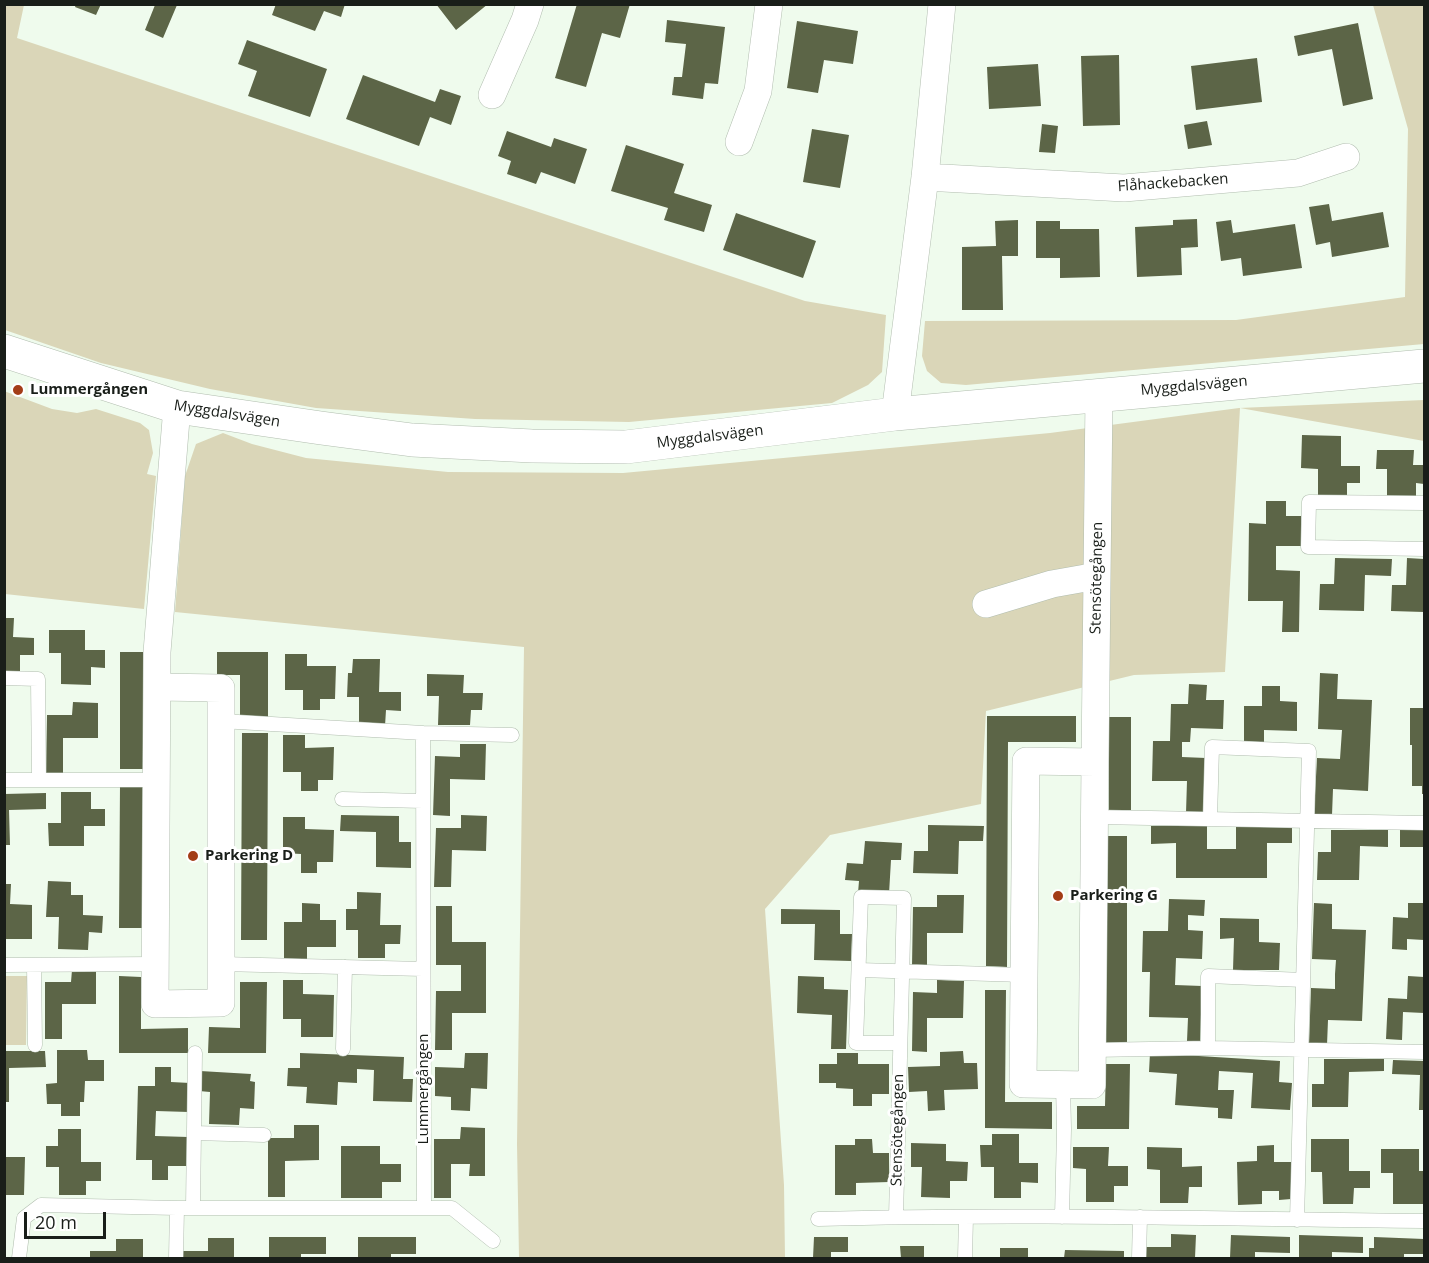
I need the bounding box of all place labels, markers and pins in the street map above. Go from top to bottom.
place label: Lummergången [30,381,148,399]
marker: Lummergången [11,383,25,397]
place label: Parkering D [205,847,293,865]
marker: Parkering D [186,849,200,863]
place label: Parkering G [1070,887,1158,905]
marker: Parkering G [1051,889,1065,903]

